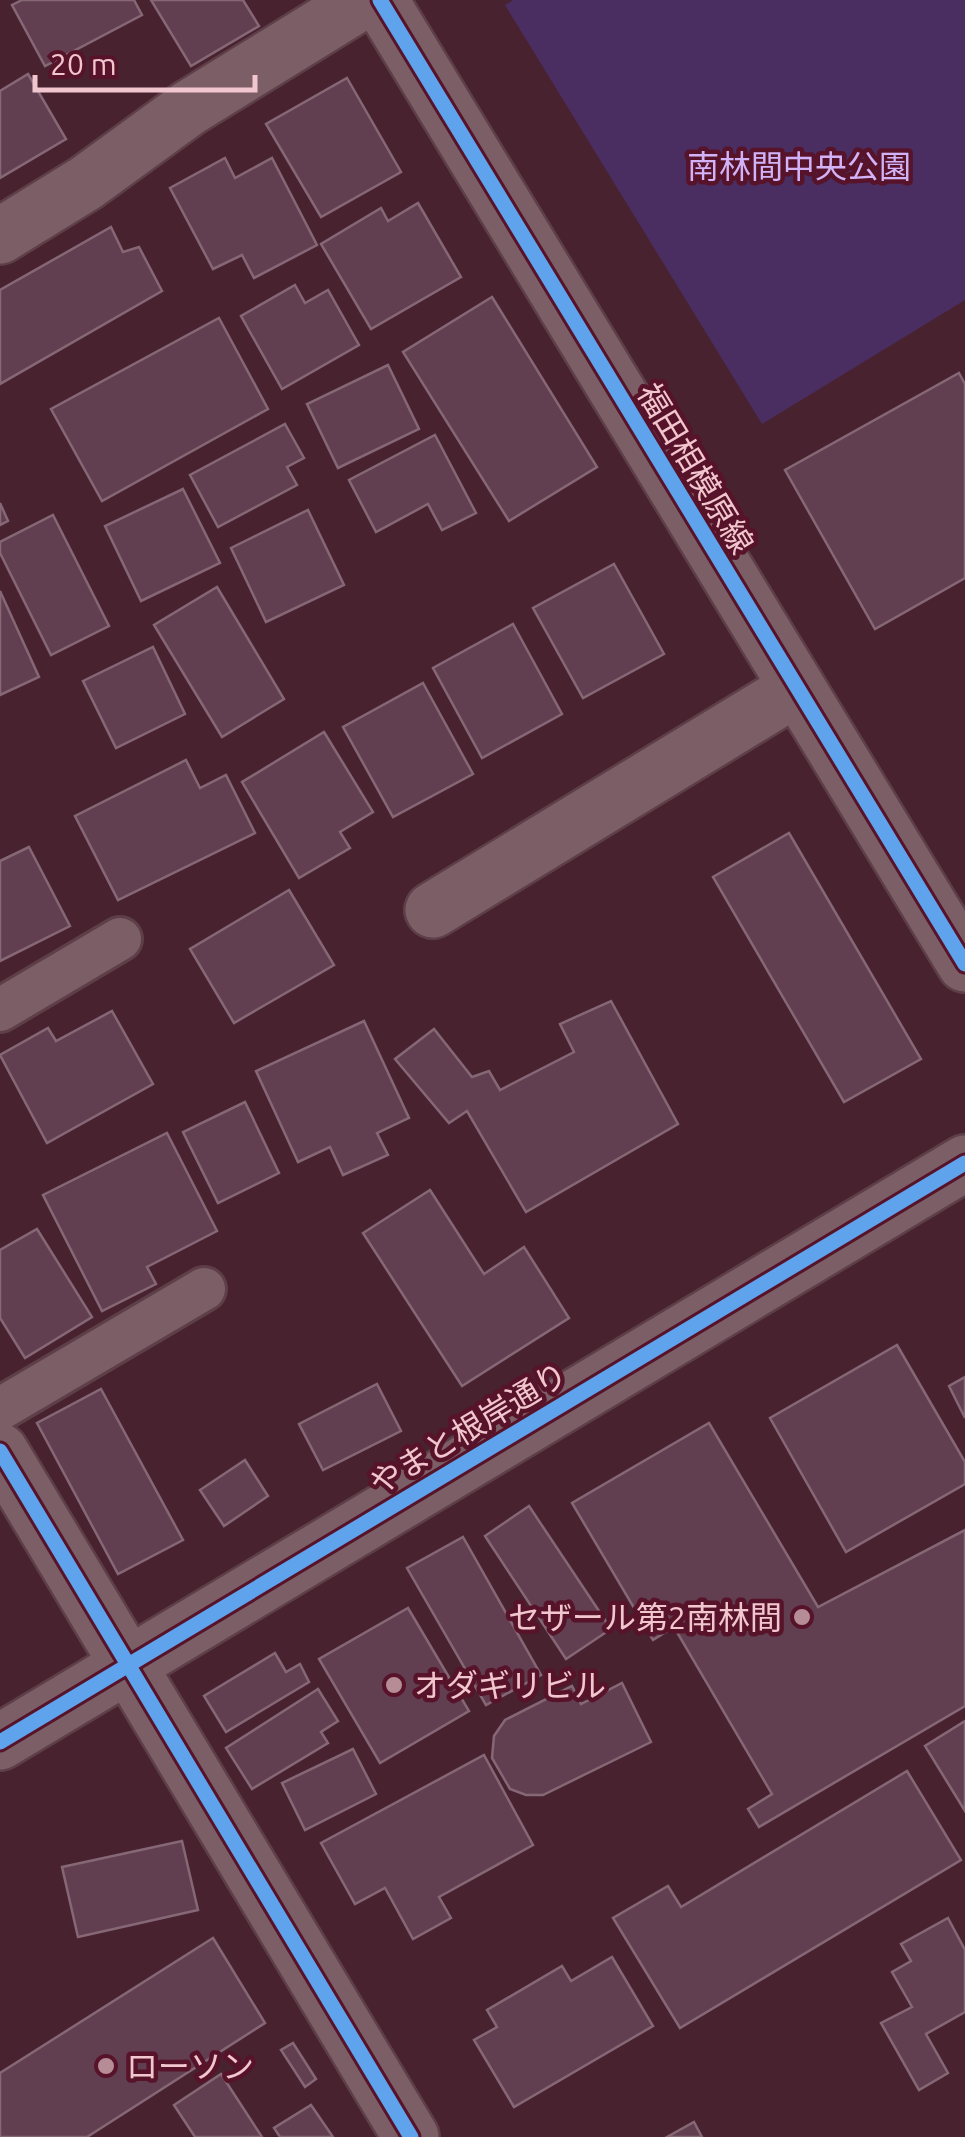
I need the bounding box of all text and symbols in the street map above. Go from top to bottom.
scale bar [35,30,255,92]
text: 20 m [50,47,117,81]
park label: 南林間中央公園 [687,148,911,184]
street label: 福田相模原線 [631,376,761,560]
street label: やまと根岸通り [363,1355,573,1501]
place label: セザール第2南林間 [508,1599,782,1635]
marker: セザール第2南林間 [791,1606,813,1628]
place label: オダギリビル [414,1667,606,1703]
marker: オダギリビル [383,1674,405,1696]
place label: ローソン [126,2048,254,2084]
marker: ローソン [95,2055,117,2077]

